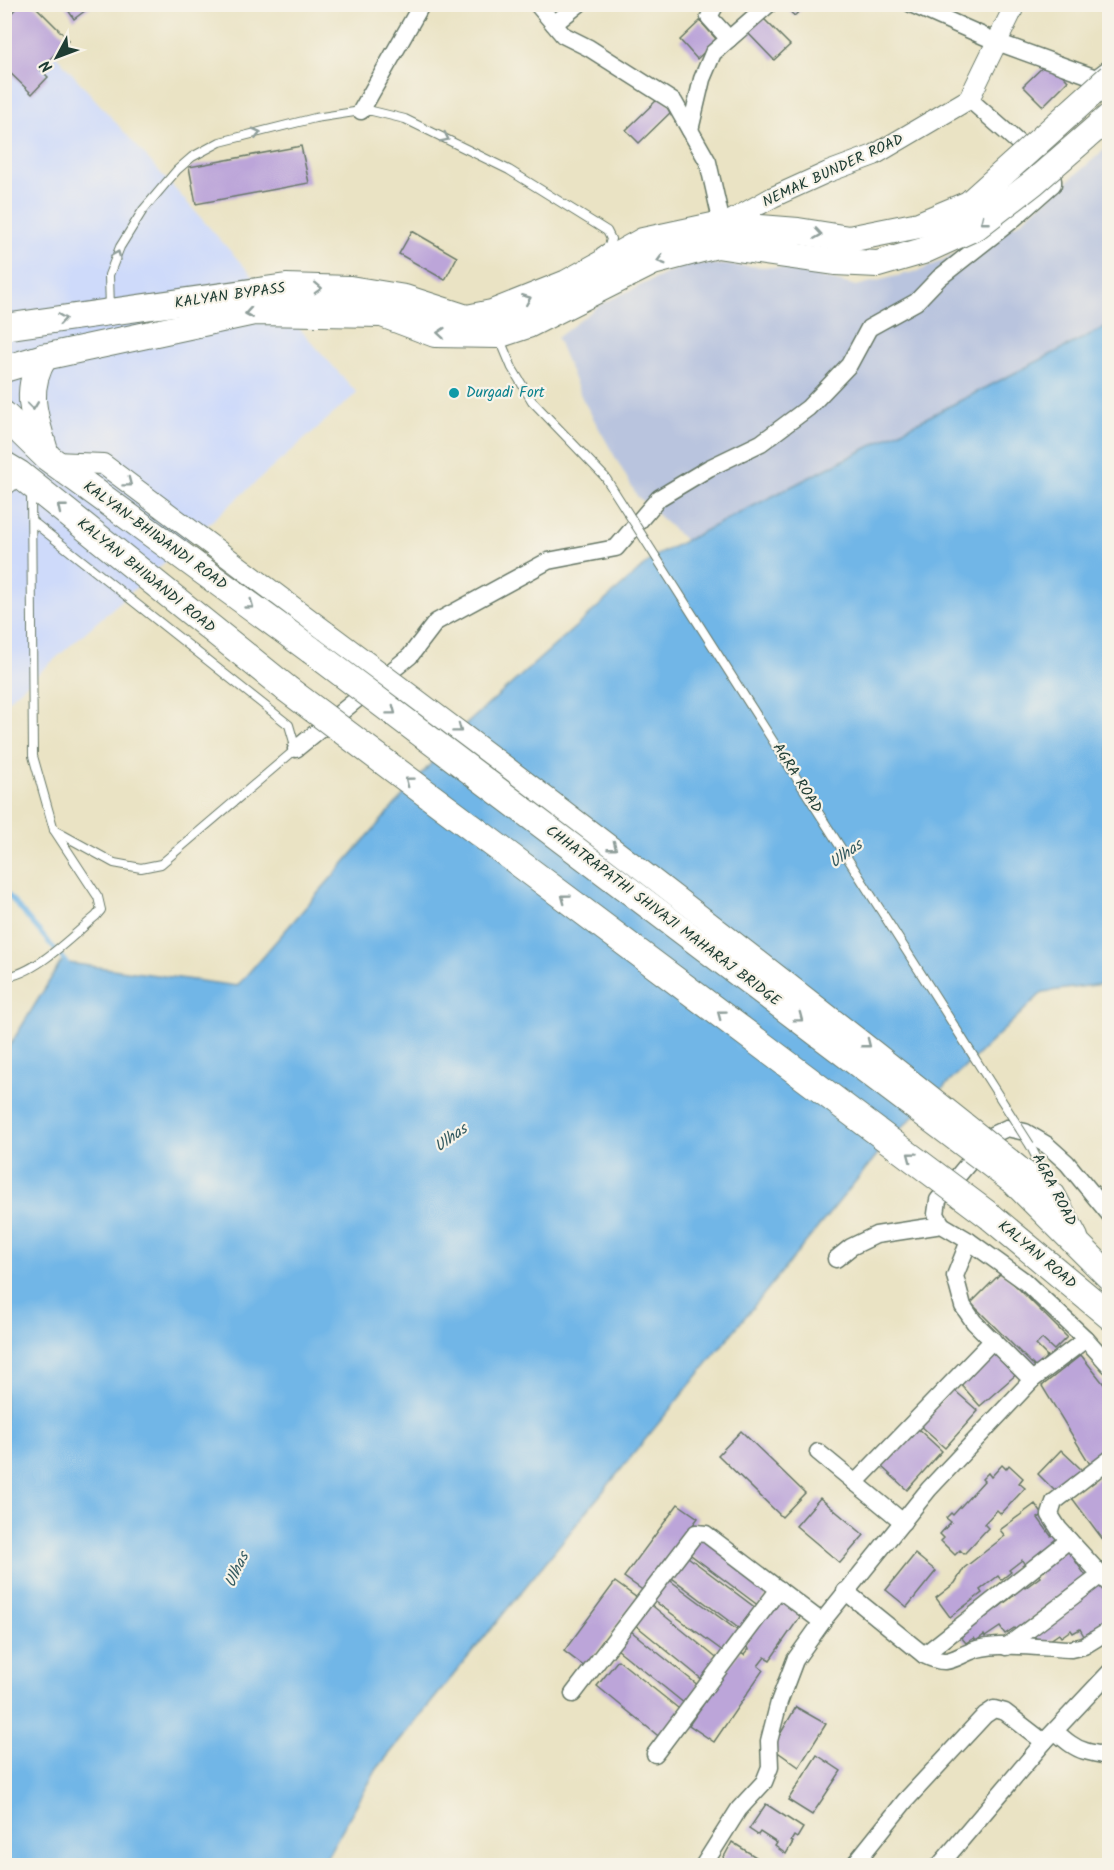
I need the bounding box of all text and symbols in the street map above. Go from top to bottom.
north arrow [27,27,87,87]
text: N [34,54,60,78]
one-way arrow [252,127,262,140]
street label: NEMAK BUNDER ROAD [758,128,908,214]
one-way arrow [438,131,449,143]
one-way arrow [980,213,991,224]
one-way arrow [812,227,822,240]
one-way arrow [110,250,122,261]
one-way arrow [656,253,667,265]
street label: KALYAN BYPASS [173,276,287,316]
one-way arrow [314,282,323,295]
one-way arrow [521,294,532,306]
one-way arrow [245,307,254,319]
one-way arrow [58,313,67,326]
one-way arrow [436,327,446,340]
place label: Durgadi Fort [466,381,545,405]
marker: Durgadi Fort [447,386,461,400]
one-way arrow [26,402,39,411]
street label: KALYAN-BHIWANDI ROAD [78,475,232,597]
one-way arrow [121,475,132,486]
one-way arrow [57,504,68,515]
street label: KALYAN BHIWANDI ROAD [71,512,221,640]
one-way arrow [243,598,254,609]
one-way arrow [385,703,396,714]
one-way arrow [452,722,463,733]
street label: AGRA ROAD [766,738,828,818]
one-way arrow [404,777,415,788]
street label: CHHATRAPATHI SHIVAJI MAHARAJ BRIDGE [540,819,787,1013]
water label: Ulhas [824,832,870,875]
one-way arrow [607,840,618,851]
one-way arrow [561,894,572,905]
one-way arrow [717,1011,728,1022]
one-way arrow [792,1011,803,1022]
one-way arrow [860,1036,871,1047]
water label: Ulhas [429,1116,475,1159]
street label: AGRA ROAD [1025,1149,1083,1231]
one-way arrow [907,1153,918,1164]
street label: KALYAN ROAD [992,1215,1082,1296]
water label: Ulhas [218,1546,257,1592]

